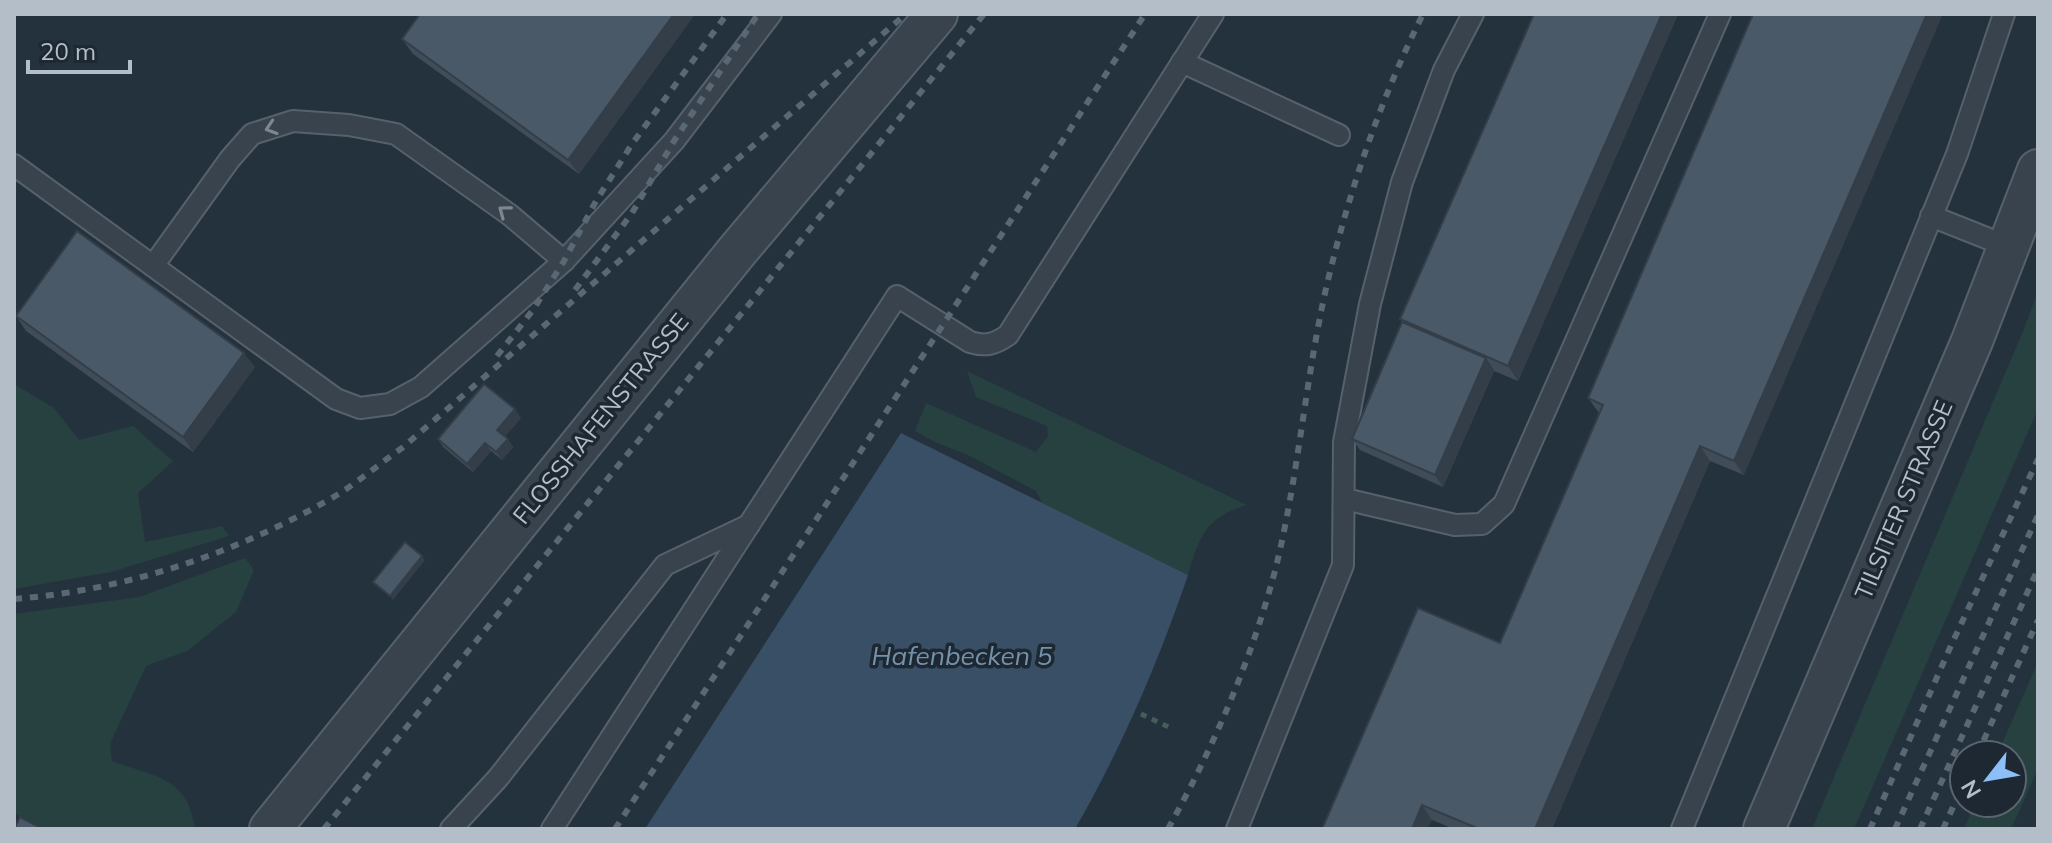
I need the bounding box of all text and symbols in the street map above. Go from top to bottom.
scale bar [28,24,130,74]
text: 20 m [40,36,96,66]
one-way arrow [265,119,278,135]
one-way arrow [498,206,513,221]
street label: FLOSSHAFENSTRASSE [506,307,695,530]
street label: TILSITER STRASSE [1848,396,1958,603]
water label: Hafenbecken 5 [872,639,1053,672]
north arrow [1948,739,2028,819]
text: N [1955,775,1987,804]

